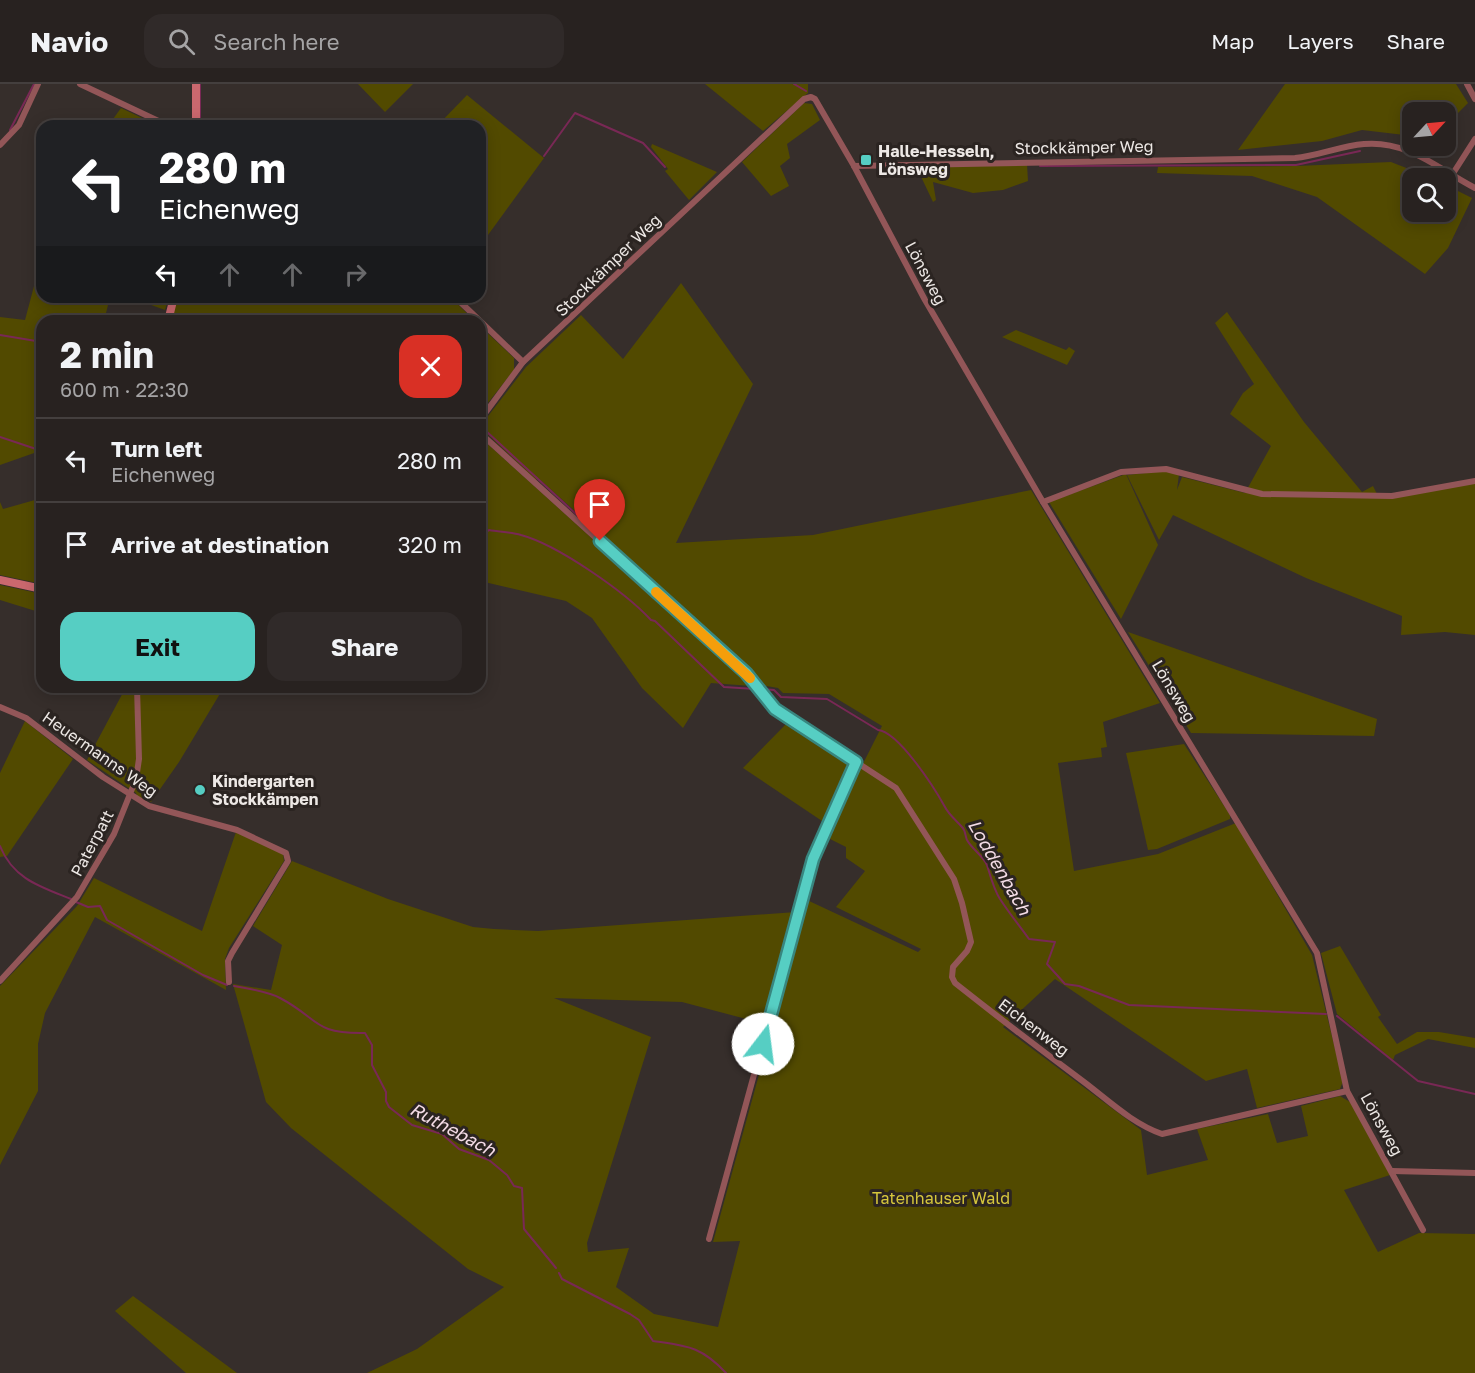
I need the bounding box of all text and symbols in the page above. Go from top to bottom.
search box [144,14,564,68]
text: Navio [30,25,108,58]
icon: search [165,25,198,58]
text: Search here [213,28,339,55]
text: Map [1211,28,1254,54]
text: Layers [1287,28,1354,54]
text: Share [1387,28,1445,54]
north arrow [1402,102,1456,156]
map controls [1402,102,1456,222]
street label: Stockkämper Weg [1014,136,1154,158]
place label: Halle-Hesseln, Lönsweg [878,141,995,179]
text: 280 m [159,142,286,192]
icon: left [60,144,138,222]
marker: Halle-Hesseln, Lönsweg [859,153,873,167]
button: search [1402,168,1456,222]
text: Eichenweg [159,193,300,225]
street label: Stockkämper Weg [551,210,665,320]
street label: Lönsweg [901,238,951,308]
icon: left [150,258,183,291]
icon: ahead [213,258,246,291]
icon: ahead [276,258,309,291]
icon: right [339,258,372,291]
text: 2 min [60,333,154,376]
button: close [399,335,462,398]
text: 600 m · 22:30 [60,377,189,401]
text: Turn left [111,435,202,462]
icon: left [60,444,93,477]
text: 280 m [397,447,462,474]
text: Eichenweg [111,462,215,486]
pin [574,479,625,541]
icon: arrive [583,488,616,521]
icon: arrive [60,528,93,561]
text: Arrive at destination [111,531,329,558]
text: 320 m [398,531,462,558]
button: Exit [60,612,255,681]
button: Share [267,612,462,681]
street label: Lönsweg [1148,656,1200,726]
street label: Heuermanns Weg [39,707,161,801]
place label: Kindergarten Stockkämpen [212,771,318,809]
marker: Kindergarten Stockkämpen [193,783,207,797]
street label: Paterpatt [66,806,118,880]
water label: Loddenbach [964,815,1037,919]
street label: Eichenweg [995,994,1073,1060]
position arrow [731,1012,795,1076]
street label: Lönsweg [1357,1089,1407,1159]
water label: Ruthebach [407,1097,500,1161]
park label: Tatenhauser Wald [872,1188,1010,1208]

